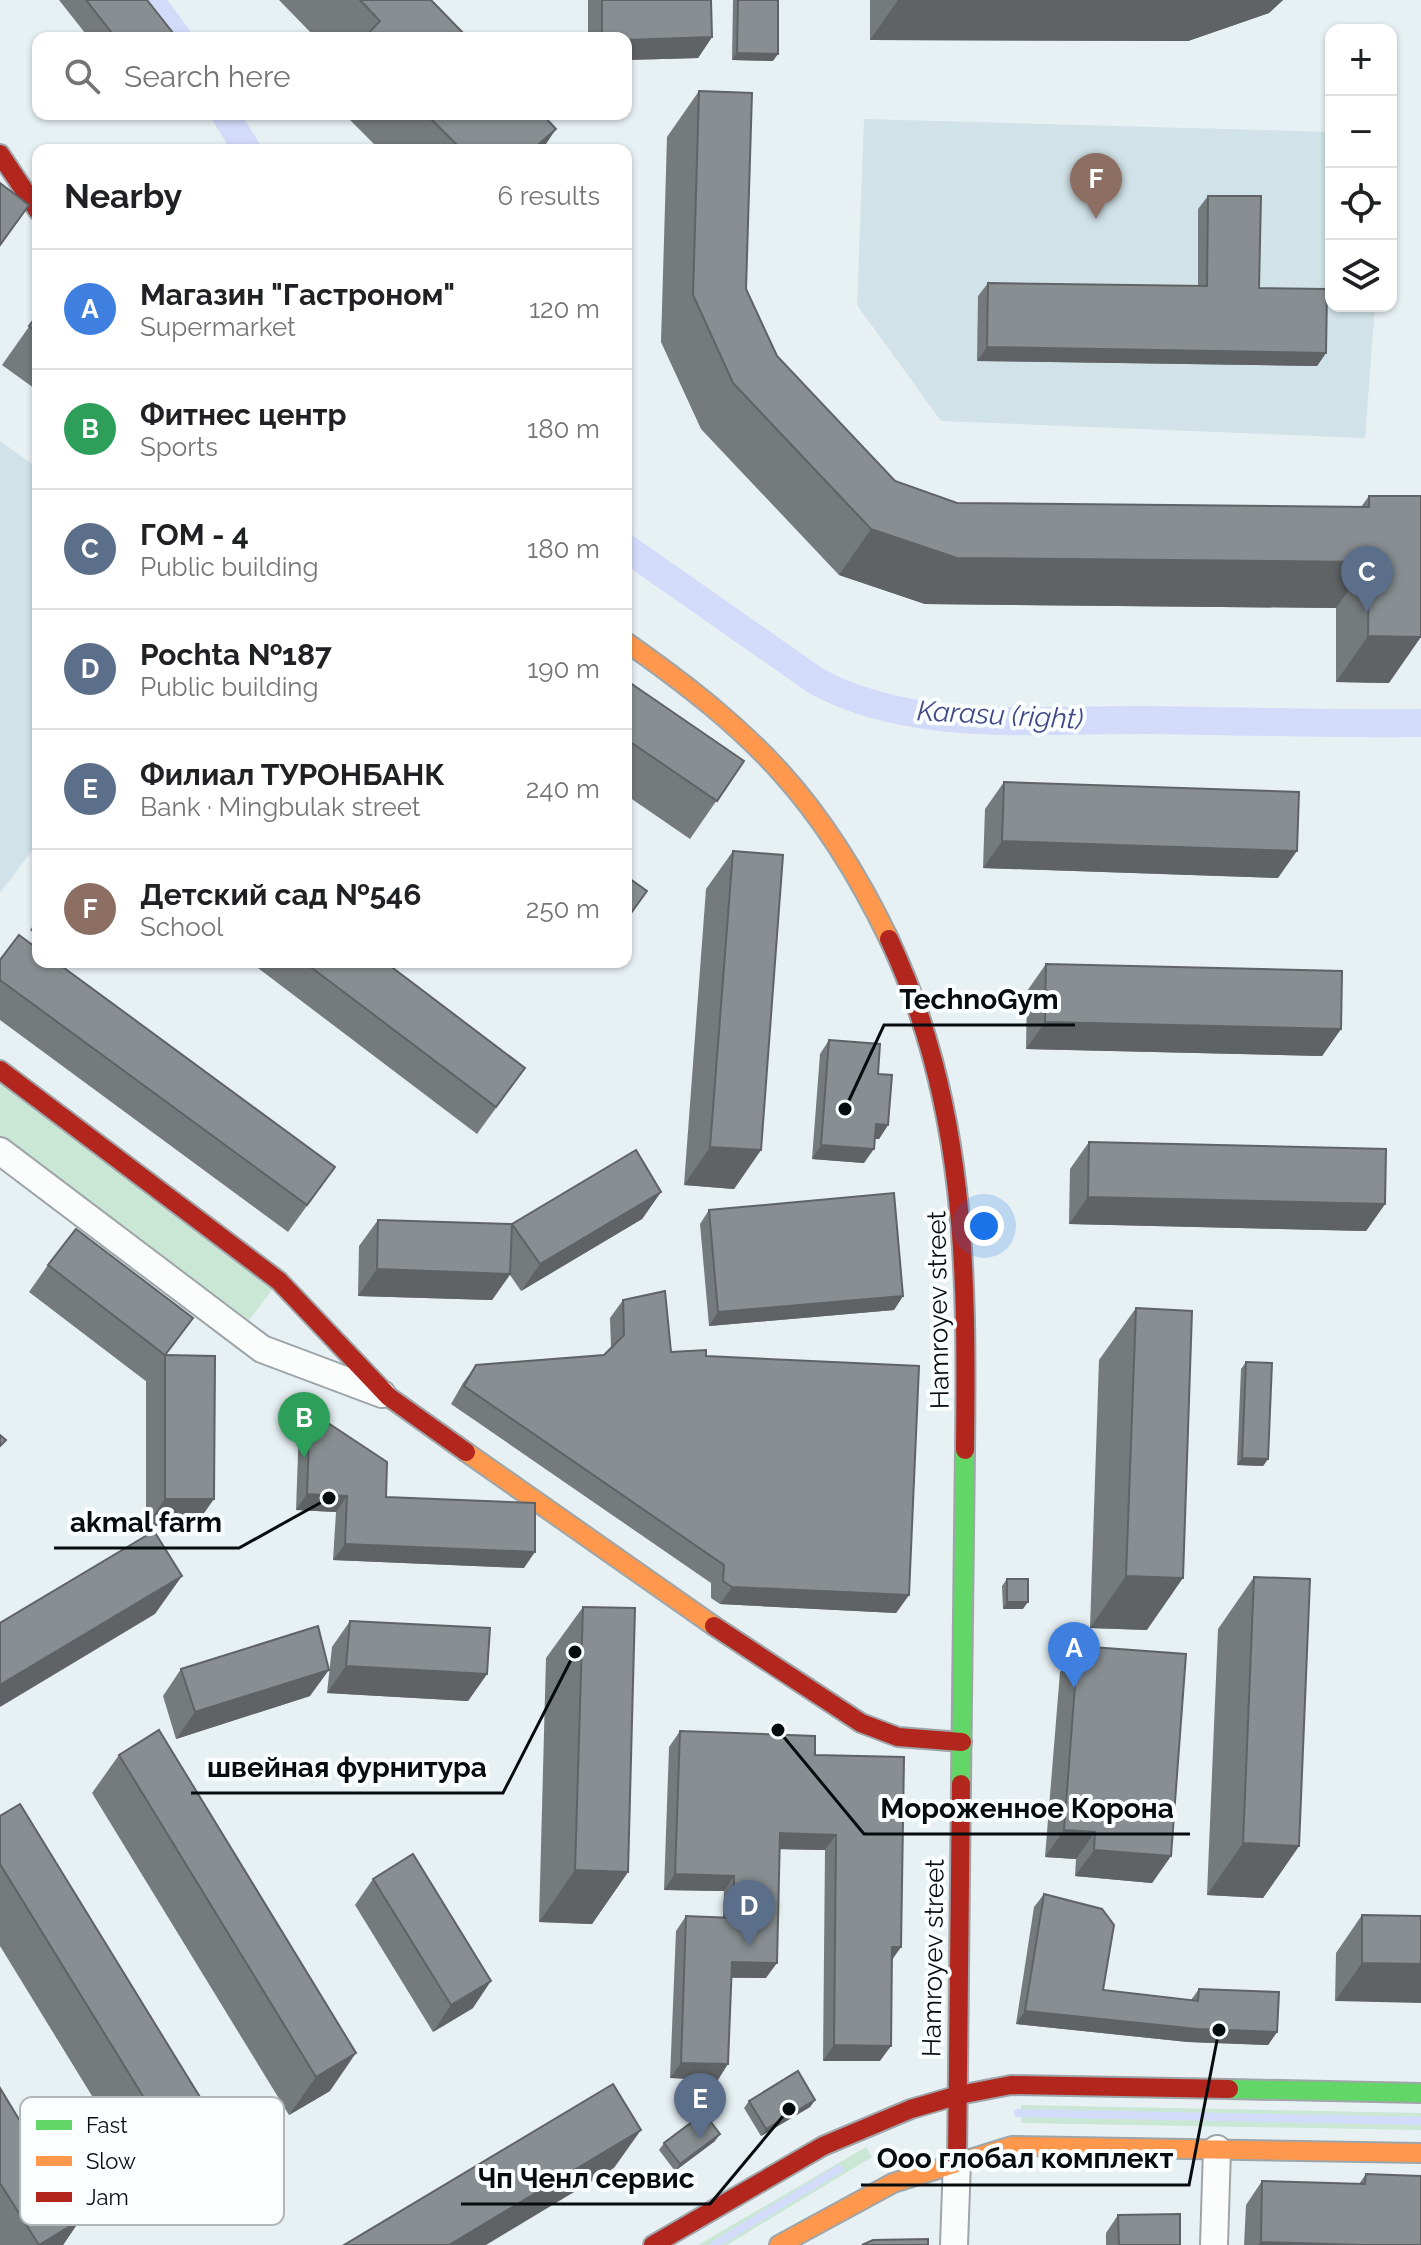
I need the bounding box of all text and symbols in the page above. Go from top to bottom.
map controls [1325,24,1397,312]
button: + [1325,24,1397,96]
search box [32,32,632,120]
icon: search [60,54,104,98]
text: Search here [124,59,291,94]
button: − [1325,96,1397,168]
pin: F [1070,153,1122,219]
button: locate [1325,168,1397,240]
text: Nearby [64,176,182,216]
text: 6 results [497,181,600,211]
button: layers [1325,240,1397,312]
text: Магазин "Гастроном" [140,277,455,312]
text: A [81,294,99,324]
text: 120 m [529,294,600,324]
text: Supermarket [140,312,296,342]
text: Фитнес центр [140,397,347,432]
text: B [81,414,99,444]
text: 180 m [527,414,600,444]
text: Sports [140,432,218,462]
text: ГОМ - 4 [140,517,249,552]
text: C [81,534,99,564]
text: 180 m [527,534,600,564]
pin: C [1341,546,1393,612]
text: Public building [140,552,319,582]
text: Pochta №187 [140,637,332,672]
text: D [81,654,99,684]
text: 190 m [527,654,600,684]
text: Public building [140,672,319,702]
water label: Karasu (right) [916,694,1084,736]
text: Филиал ТУРОНБАНК [140,757,445,792]
text: E [82,774,98,804]
text: 240 m [526,774,600,804]
text: Bank · Mingbulak street [140,792,421,822]
text: Детский сад №546 [140,877,421,912]
text: F [83,894,97,924]
text: 250 m [526,894,600,924]
text: School [140,912,223,942]
callout: TechnoGym [884,973,1075,1025]
text: TechnoGym [899,983,1059,1016]
your location [964,1206,1004,1246]
street label: Hamroyev street [921,1210,955,1409]
pin: B [278,1392,330,1458]
callout: akmal farm [54,1496,239,1548]
text: akmal farm [70,1506,222,1539]
pin: A [1048,1622,1100,1688]
callout: швейная фурнитура [191,1741,503,1793]
text: швейная фурнитура [207,1751,487,1784]
callout: Мороженное Корона [864,1782,1190,1834]
text: Мороженное Корона [880,1792,1174,1825]
street label: Hamroyev street [916,1858,950,2057]
pin: D [723,1880,775,1946]
pin: E [674,2073,726,2139]
legend [20,2097,284,2225]
text: Fast [86,2112,128,2138]
callout: Ооо глобал комплект [861,2133,1189,2185]
text: Ооо глобал комплект [877,2142,1173,2175]
text: Slow [86,2148,136,2174]
callout: Чп Ченл сервис [461,2152,710,2204]
text: Чп Ченл сервис [477,2162,695,2195]
text: Jam [86,2184,129,2210]

